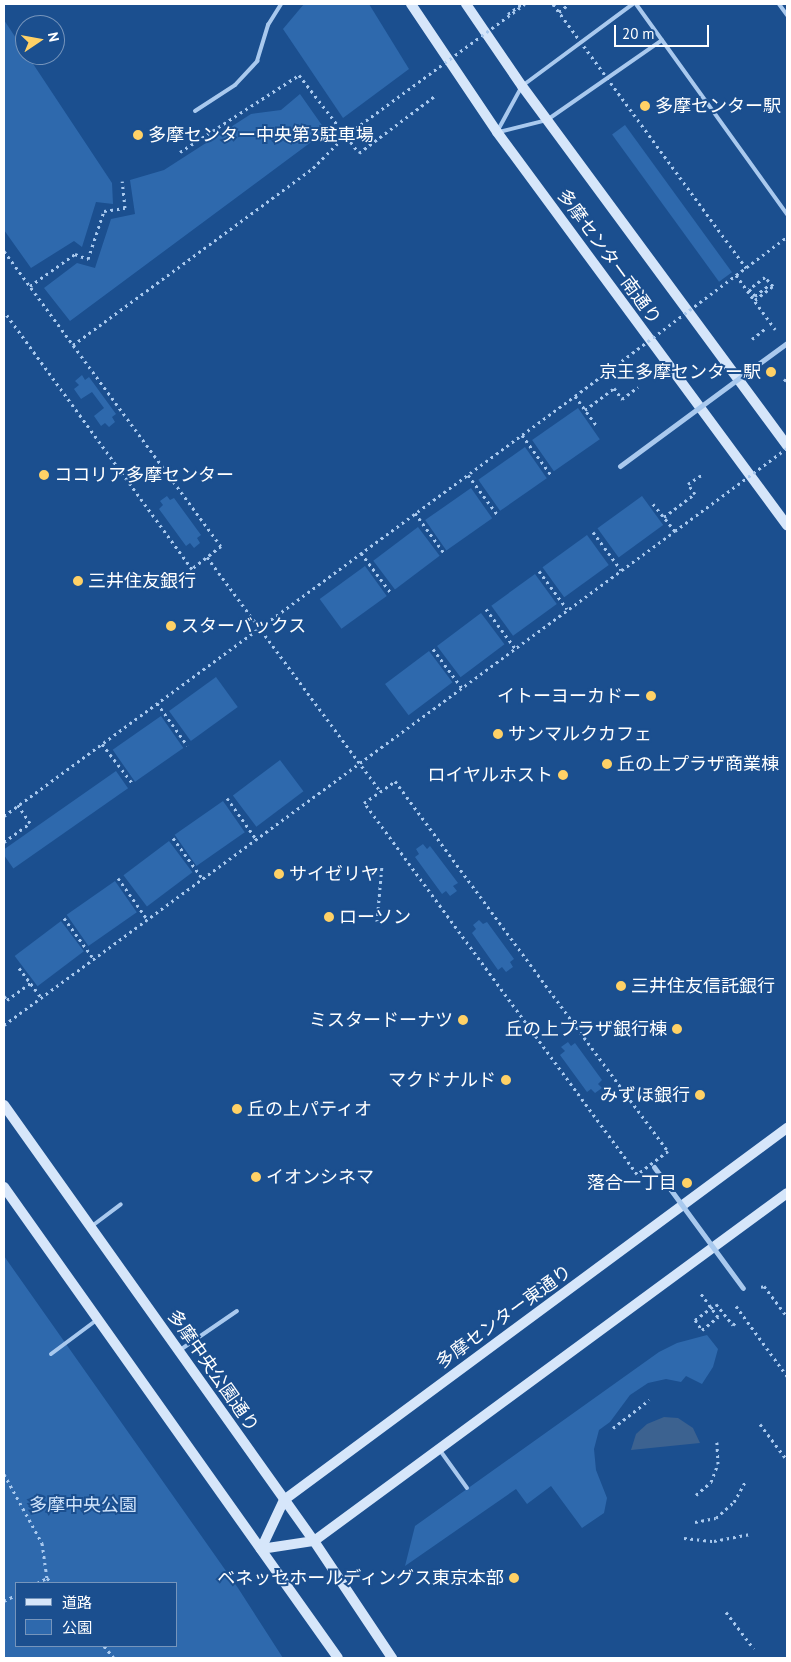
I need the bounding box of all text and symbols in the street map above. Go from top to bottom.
north arrow [15,15,65,65]
scale bar [616,15,711,47]
text: 20 m [622,24,655,43]
text: N [44,31,63,43]
place label: 多摩センター駅 [655,95,781,117]
marker: 多摩センター駅 [639,100,651,112]
place label: 多摩センター中央第3駐車場 [148,124,374,146]
marker: 多摩センター中央第3駐車場 [132,129,144,141]
street label: 多摩センター南通り [553,185,665,329]
place label: 京王多摩センター駅 [599,361,761,383]
marker: 京王多摩センター駅 [765,366,777,378]
place label: ココリア多摩センター [54,464,234,486]
marker: ココリア多摩センター [38,469,50,481]
place label: 三井住友銀行 [88,570,196,592]
marker: 三井住友銀行 [72,575,84,587]
place label: スターバックス [181,615,307,637]
marker: スターバックス [165,620,177,632]
place label: イトーヨーカドー [497,685,641,707]
marker: イトーヨーカドー [645,690,657,702]
place label: サンマルクカフェ [508,723,652,745]
marker: サンマルクカフェ [492,728,504,740]
place label: 丘の上プラザ商業棟 [617,753,779,775]
marker: 丘の上プラザ商業棟 [601,758,613,770]
place label: ロイヤルホスト [427,764,553,786]
marker: ロイヤルホスト [557,769,569,781]
place label: サイゼリヤ [289,863,379,885]
marker: サイゼリヤ [273,868,285,880]
place label: ローソン [339,906,411,928]
marker: ローソン [323,911,335,923]
place label: 三井住友信託銀行 [631,975,775,997]
marker: 三井住友信託銀行 [615,980,627,992]
place label: ミスタードーナツ [309,1009,453,1031]
marker: ミスタードーナツ [457,1014,469,1026]
place label: 丘の上プラザ銀行棟 [505,1018,667,1040]
marker: 丘の上プラザ銀行棟 [671,1023,683,1035]
place label: マクドナルド [388,1069,496,1091]
marker: マクドナルド [500,1074,512,1086]
place label: みずほ銀行 [600,1084,690,1106]
marker: みずほ銀行 [694,1089,706,1101]
place label: 丘の上パティオ [247,1098,373,1120]
marker: 丘の上パティオ [231,1103,243,1115]
place label: イオンシネマ [266,1166,374,1188]
marker: イオンシネマ [250,1171,262,1183]
place label: 落合一丁目 [587,1172,677,1194]
marker: 落合一丁目 [681,1177,693,1189]
street label: 多摩センター東通り [432,1261,576,1373]
street label: 多摩中央公園通り [163,1306,263,1436]
park label: 多摩中央公園 [29,1494,137,1516]
place label: ベネッセホールディングス東京本部 [216,1567,504,1589]
marker: ベネッセホールディングス東京本部 [508,1572,520,1584]
legend [15,1582,178,1647]
text: 道路 [62,1593,92,1612]
text: 公園 [62,1618,92,1637]

